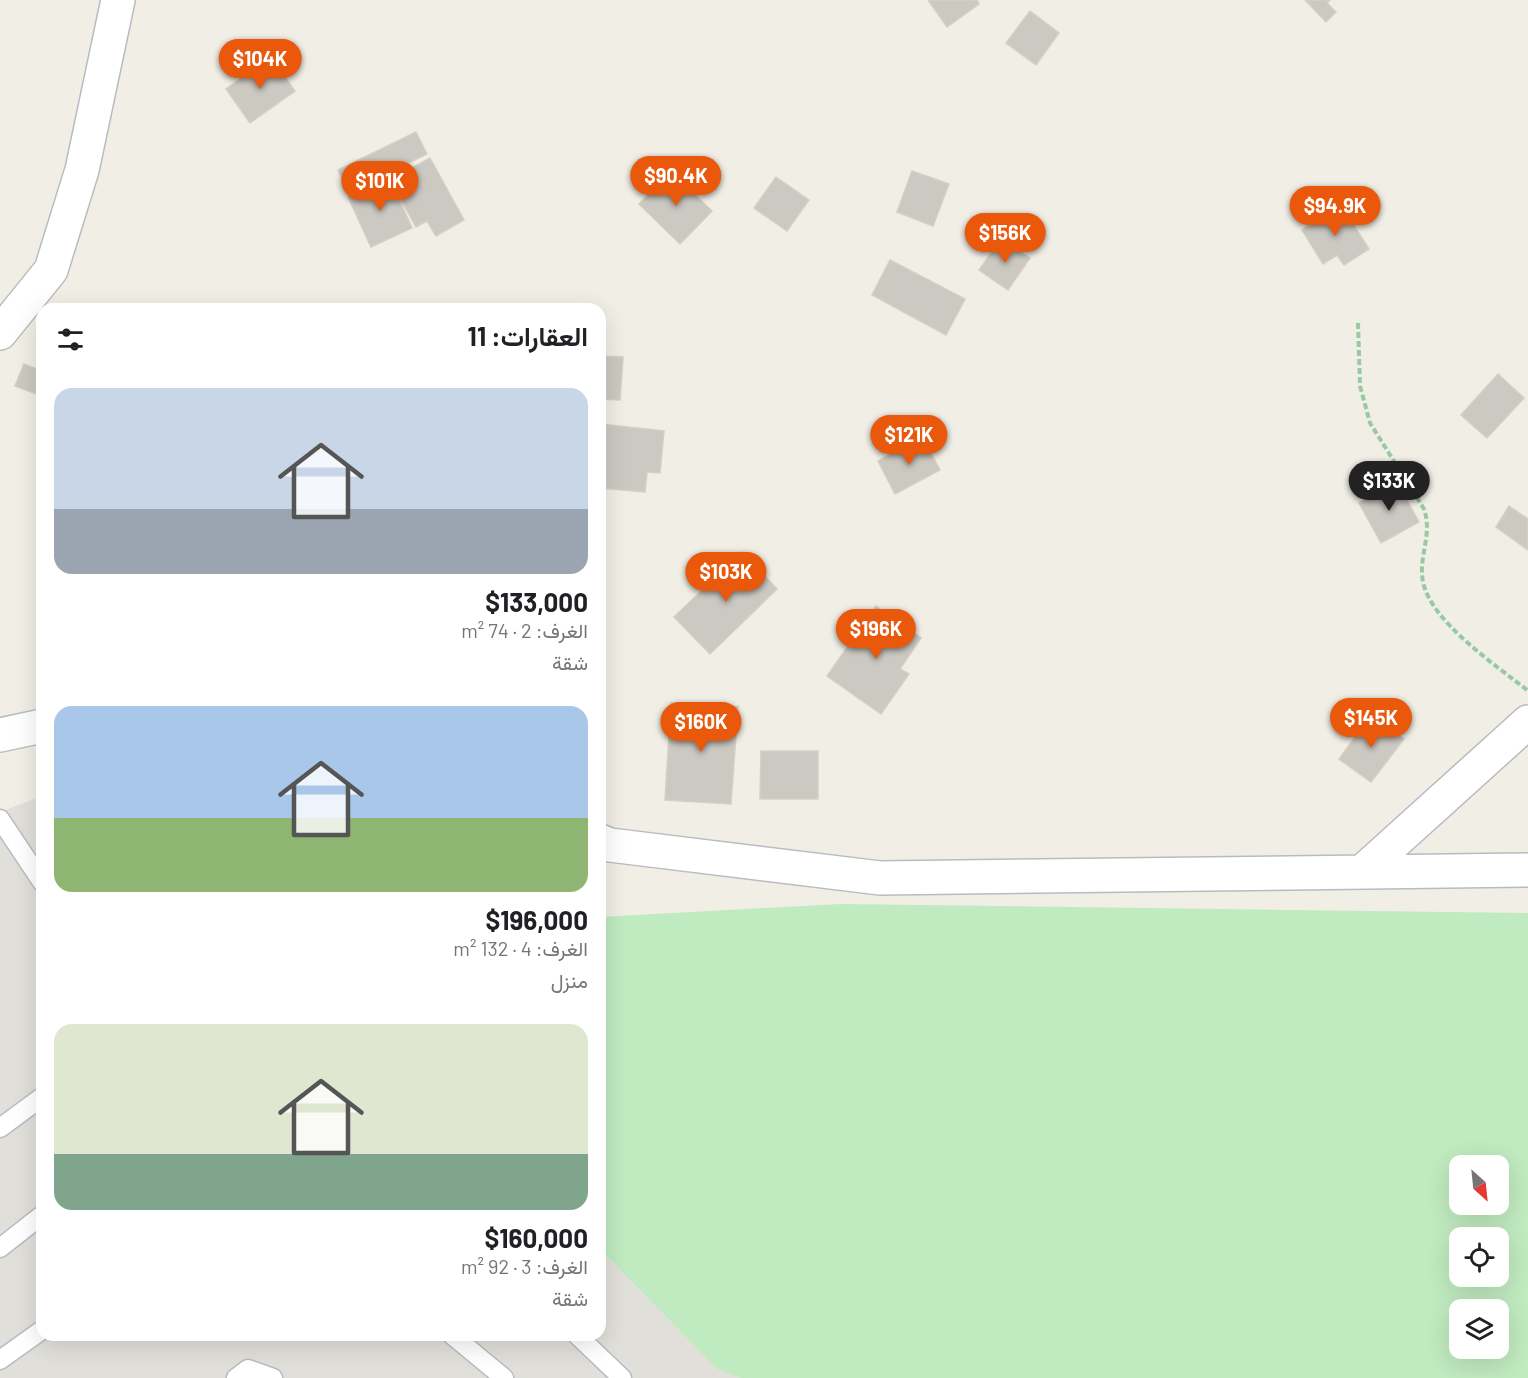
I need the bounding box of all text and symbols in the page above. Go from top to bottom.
pin: $104K [218,39,302,90]
text: $104K [233,46,287,70]
pin: $90.4K [627,156,725,207]
pin: $101K [338,161,422,212]
text: $90.4K [644,163,708,187]
text: $101K [355,168,405,192]
pin: $94.9K [1286,186,1384,237]
text: $94.9K [1304,193,1366,217]
pin: $156K [963,213,1047,264]
text: $156K [979,220,1031,244]
text: العقارات: 11 [468,320,588,351]
icon: filters [54,323,87,356]
pin: $121K [867,415,951,466]
text: $121K [884,422,934,446]
icon: home [267,427,375,535]
pin: $133K [1347,461,1431,512]
text: $133K [1363,468,1415,492]
pin: $103K [684,552,768,603]
text: $103K [699,559,753,583]
text: $133,000 [485,586,588,617]
pin: $196K [834,609,918,660]
text: $196K [850,616,902,640]
text: الغرف: 2 · 74 m² [461,618,588,642]
text: شقة [552,650,588,674]
pin: $145K [1329,698,1413,749]
pin: $160K [659,702,743,753]
text: $145K [1344,705,1398,729]
text: $160K [674,709,728,733]
icon: home [267,745,375,853]
text: $196,000 [485,904,588,935]
text: الغرف: 4 · 132 m² [453,936,588,960]
text: منزل [551,968,588,992]
icon: home [267,1063,375,1171]
north arrow [1449,1155,1509,1215]
map controls [1449,1155,1509,1359]
text: $160,000 [484,1222,588,1253]
button: locate [1449,1227,1509,1287]
text: الغرف: 3 · 92 m² [461,1254,588,1278]
text: شقة [552,1286,588,1310]
button: layers [1449,1299,1509,1359]

